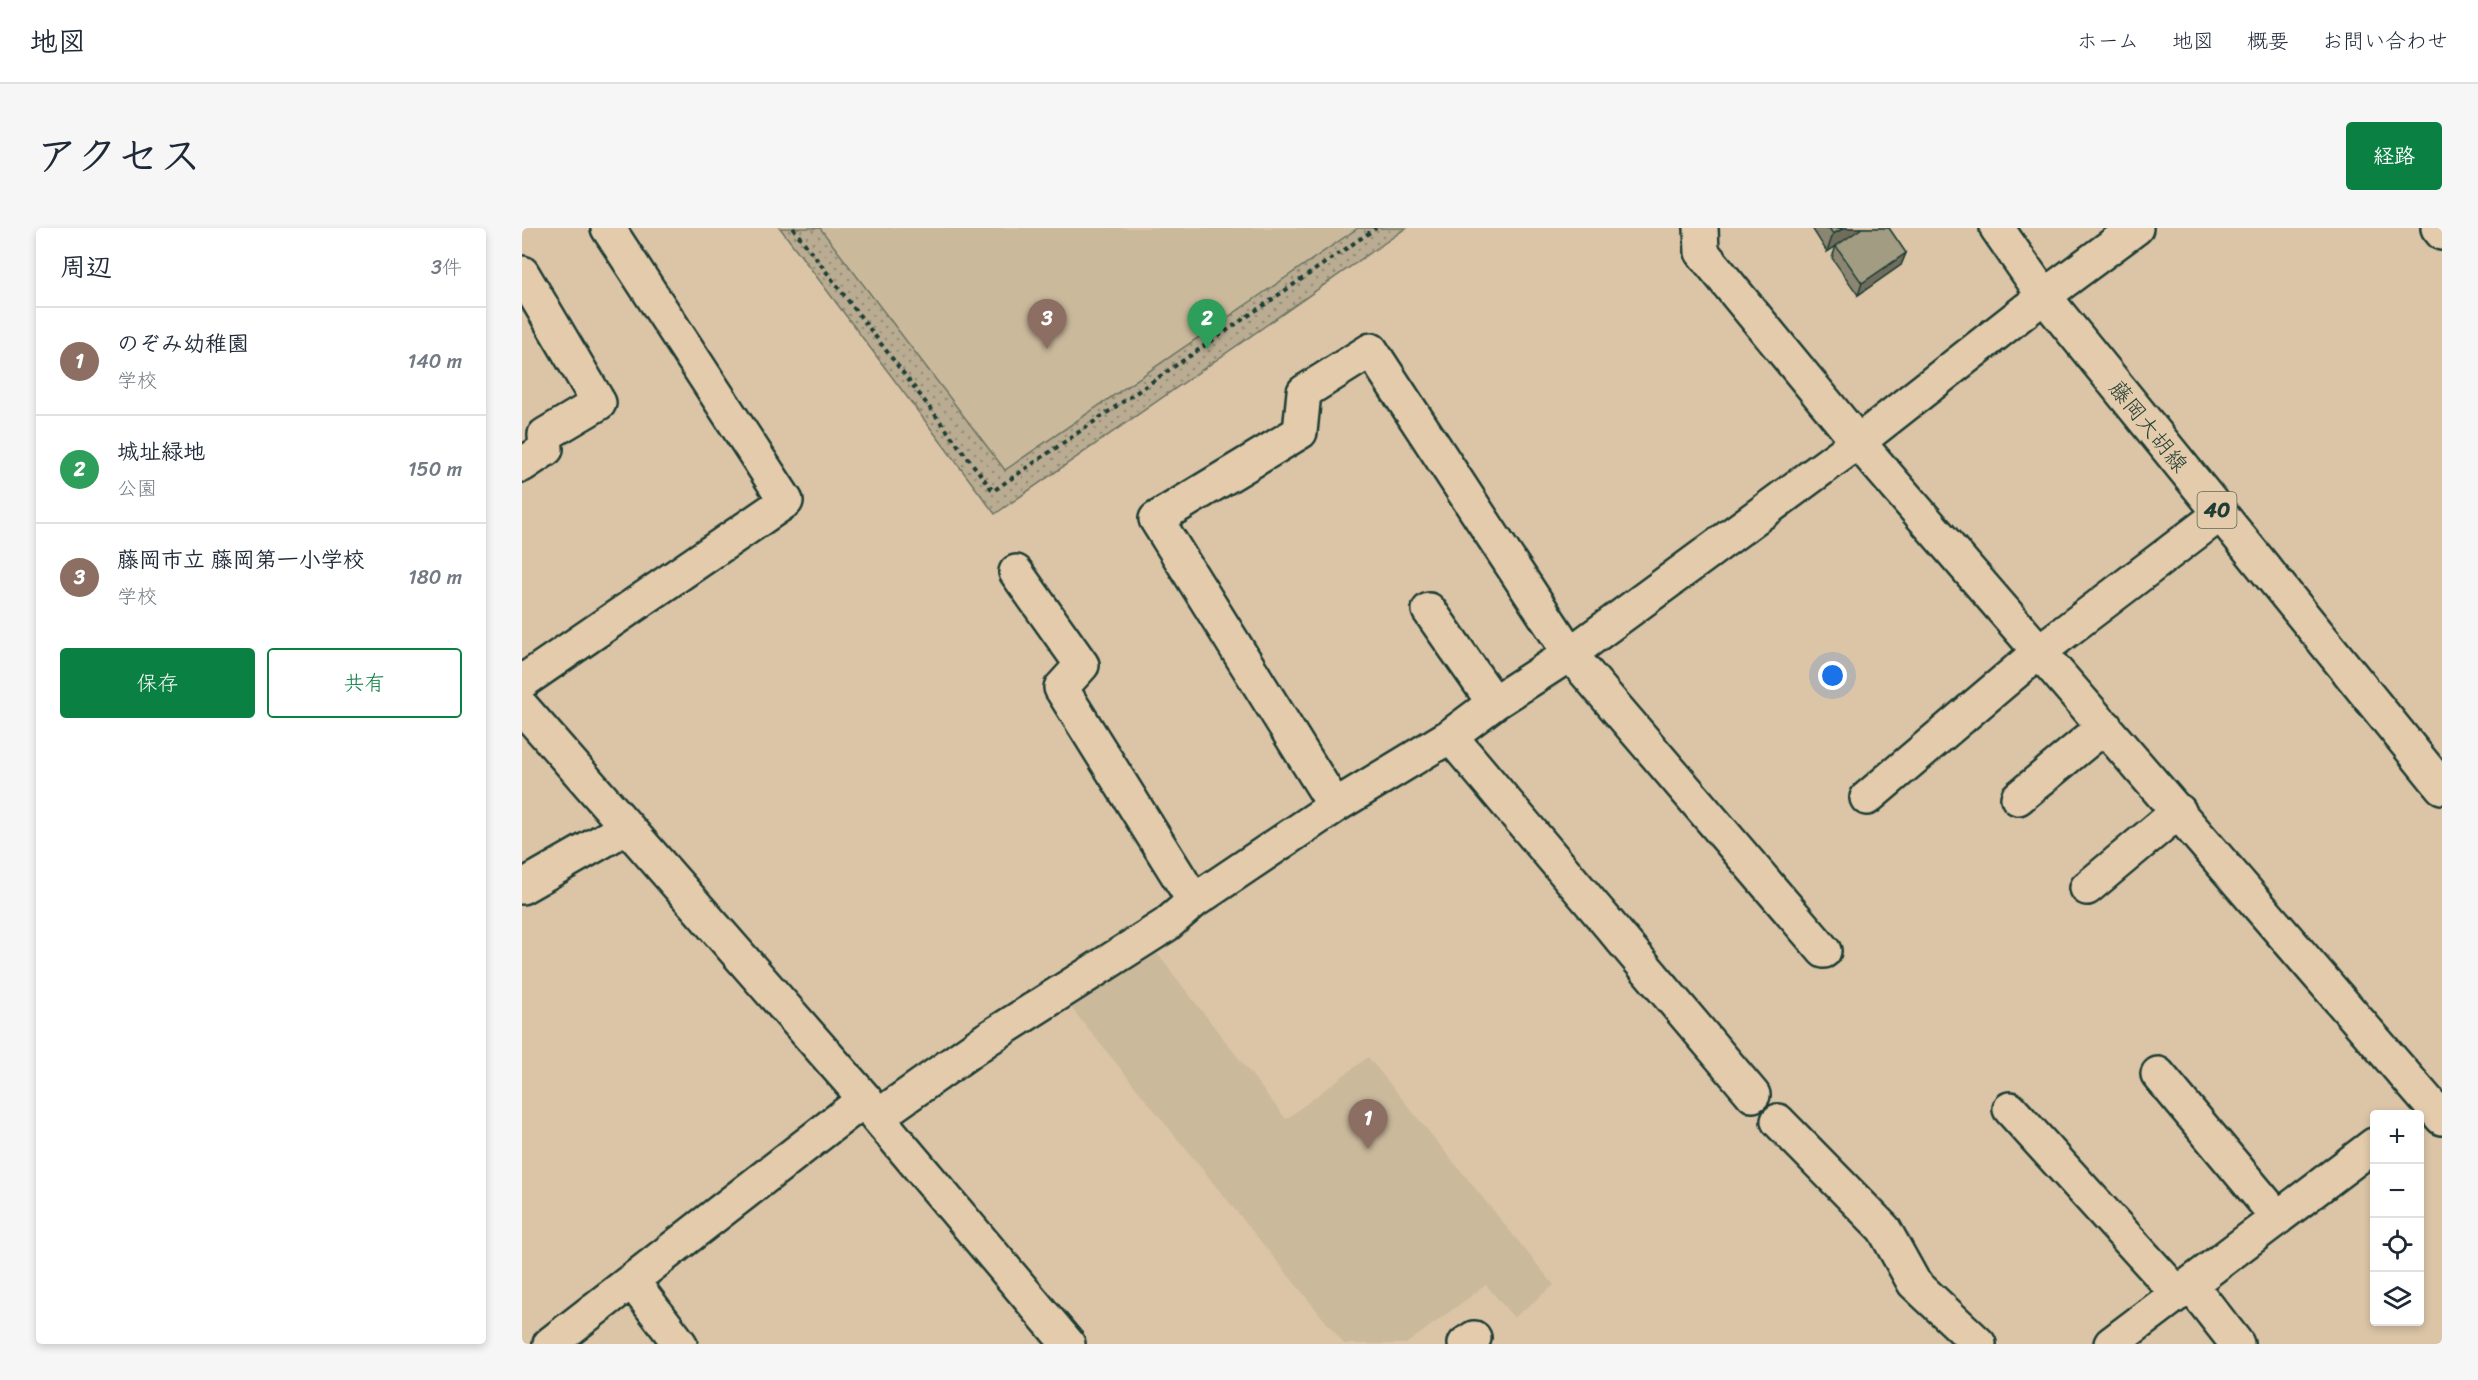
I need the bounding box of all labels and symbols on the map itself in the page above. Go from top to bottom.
pin: 3 [1028,300,1066,349]
pin: 2 [1188,300,1226,349]
street label: 藤岡大胡線 [2099,371,2198,481]
road number: 40 [2198,492,2236,528]
your location [1818,661,1847,690]
pin: 1 [1348,1100,1388,1149]

